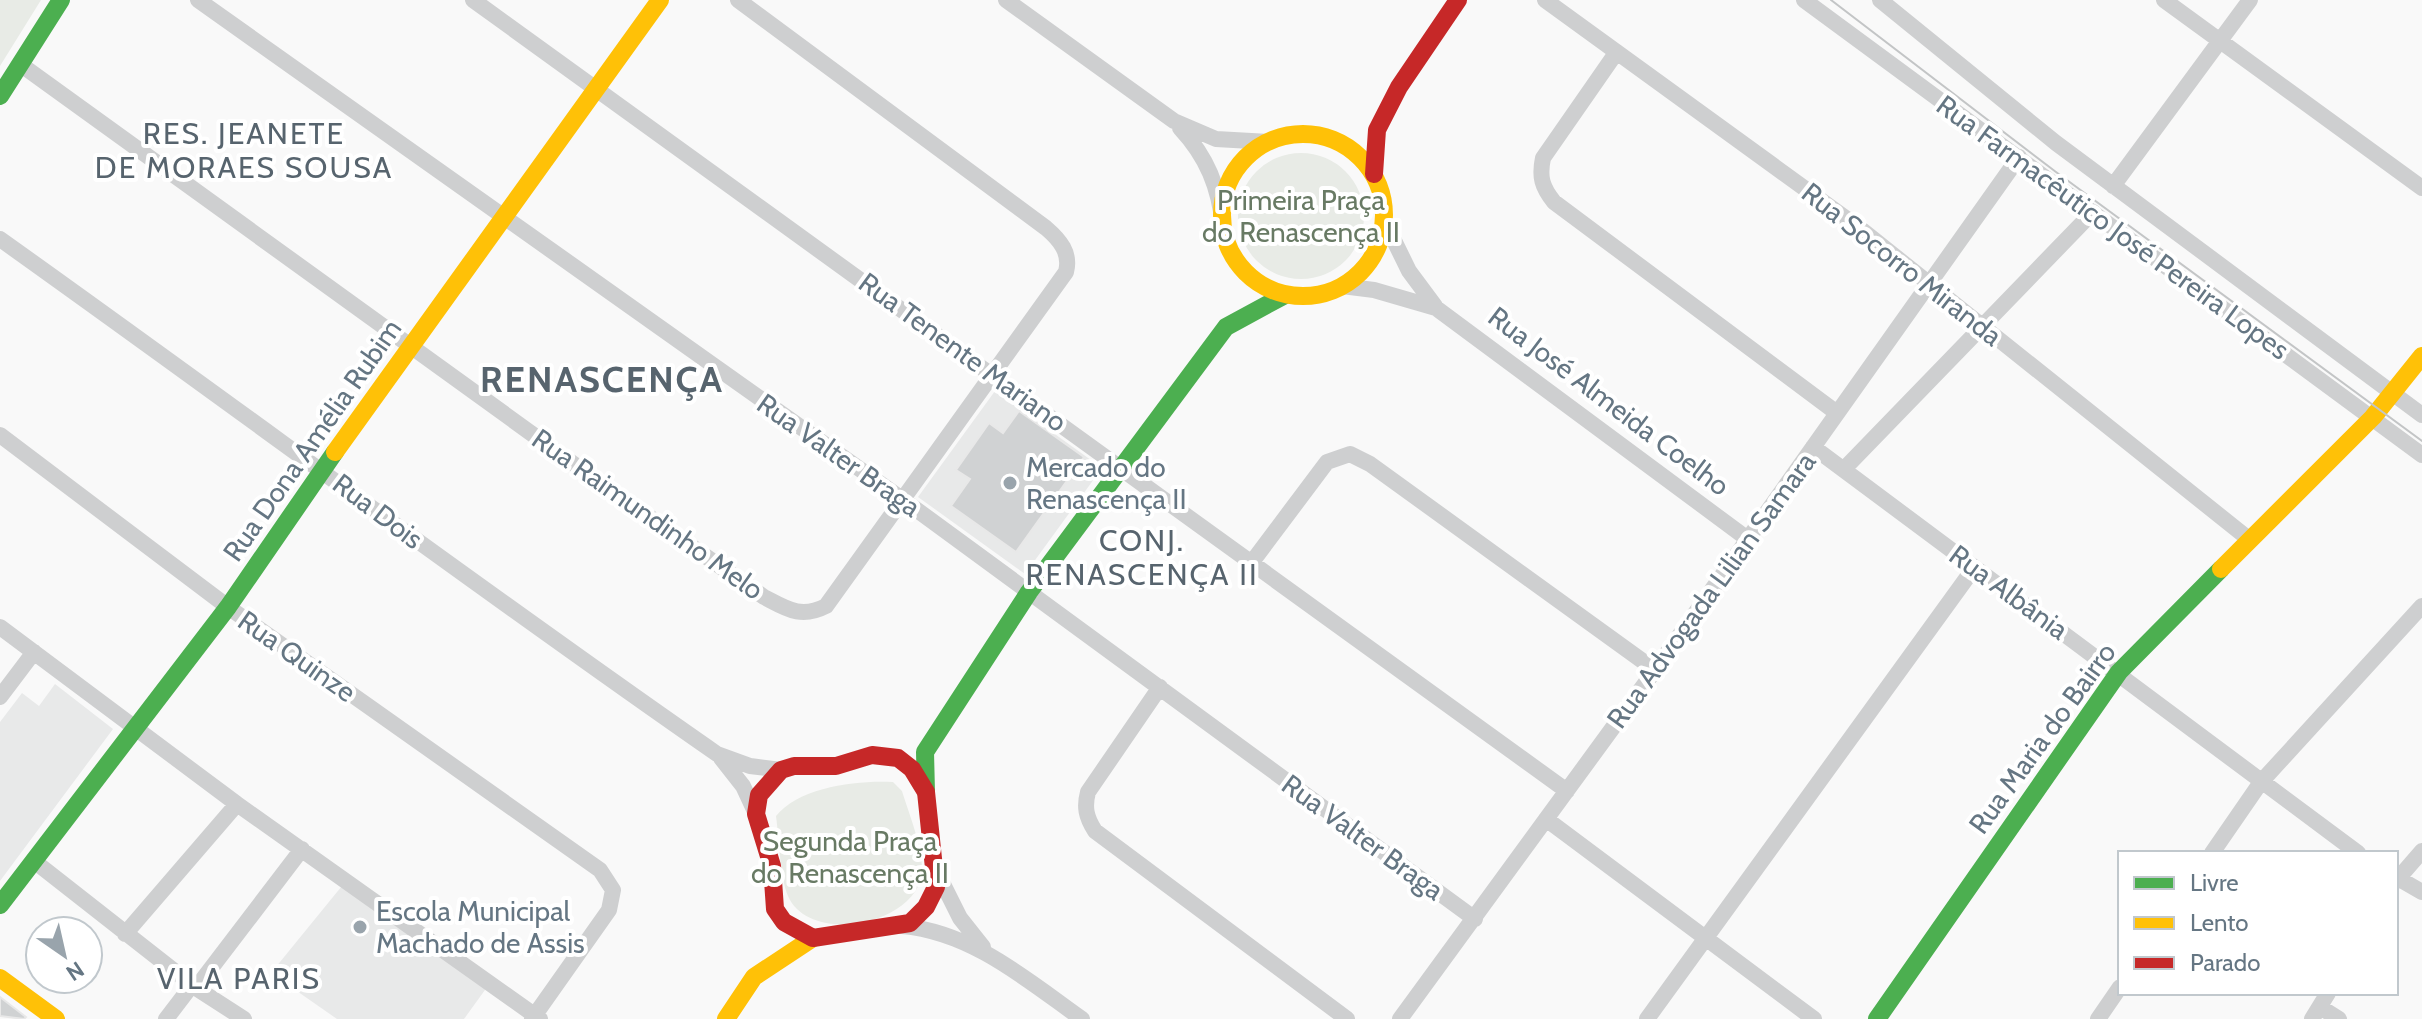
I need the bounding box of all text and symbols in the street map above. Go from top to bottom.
street label: Rua Farmacêutico José Pereira Lopes [1930,88,2296,366]
district label: RES. JEANETE DE MORAES SOUSA [95,115,393,186]
street label: Rua Socorro Miranda [1795,175,2009,353]
park label: Primeira Praça do Renascença II [1202,183,1400,249]
street label: Rua Tenente Mariano [852,265,1074,439]
street label: Rua José Almeida Coelho [1482,299,1736,503]
street label: Rua Dona Amélia Rubim [216,312,408,568]
district label: RENASCENÇA [480,357,724,401]
street label: Rua Valter Braga [751,386,928,524]
street label: Rua Raimundinho Melo [526,421,770,607]
street label: Rua Advogada Lilian Samara [1599,445,1823,735]
place label: Mercado do Renascença II [1026,450,1187,516]
street label: Rua Dois [326,466,430,556]
marker: Mercado do Renascença II [1001,474,1019,492]
district label: CONJ. RENASCENÇA II [1025,522,1259,593]
street label: Rua Albânia [1943,538,2076,647]
street label: Rua Quinze [232,603,362,709]
street label: Rua Maria do Bairro [1961,636,2123,840]
street label: Rua Valter Braga [1275,767,1451,907]
park label: Segunda Praça do Renascença II [751,824,949,890]
legend [2118,851,2398,995]
text: Livre [2190,868,2238,897]
place label: Escola Municipal Machado de Assis [376,894,585,960]
text: Lento [2190,908,2249,937]
north arrow [24,915,104,995]
marker: Escola Municipal Machado de Assis [351,918,369,936]
text: Parado [2190,948,2260,977]
text: N [61,956,89,987]
district label: VILA PARIS [157,960,321,997]

